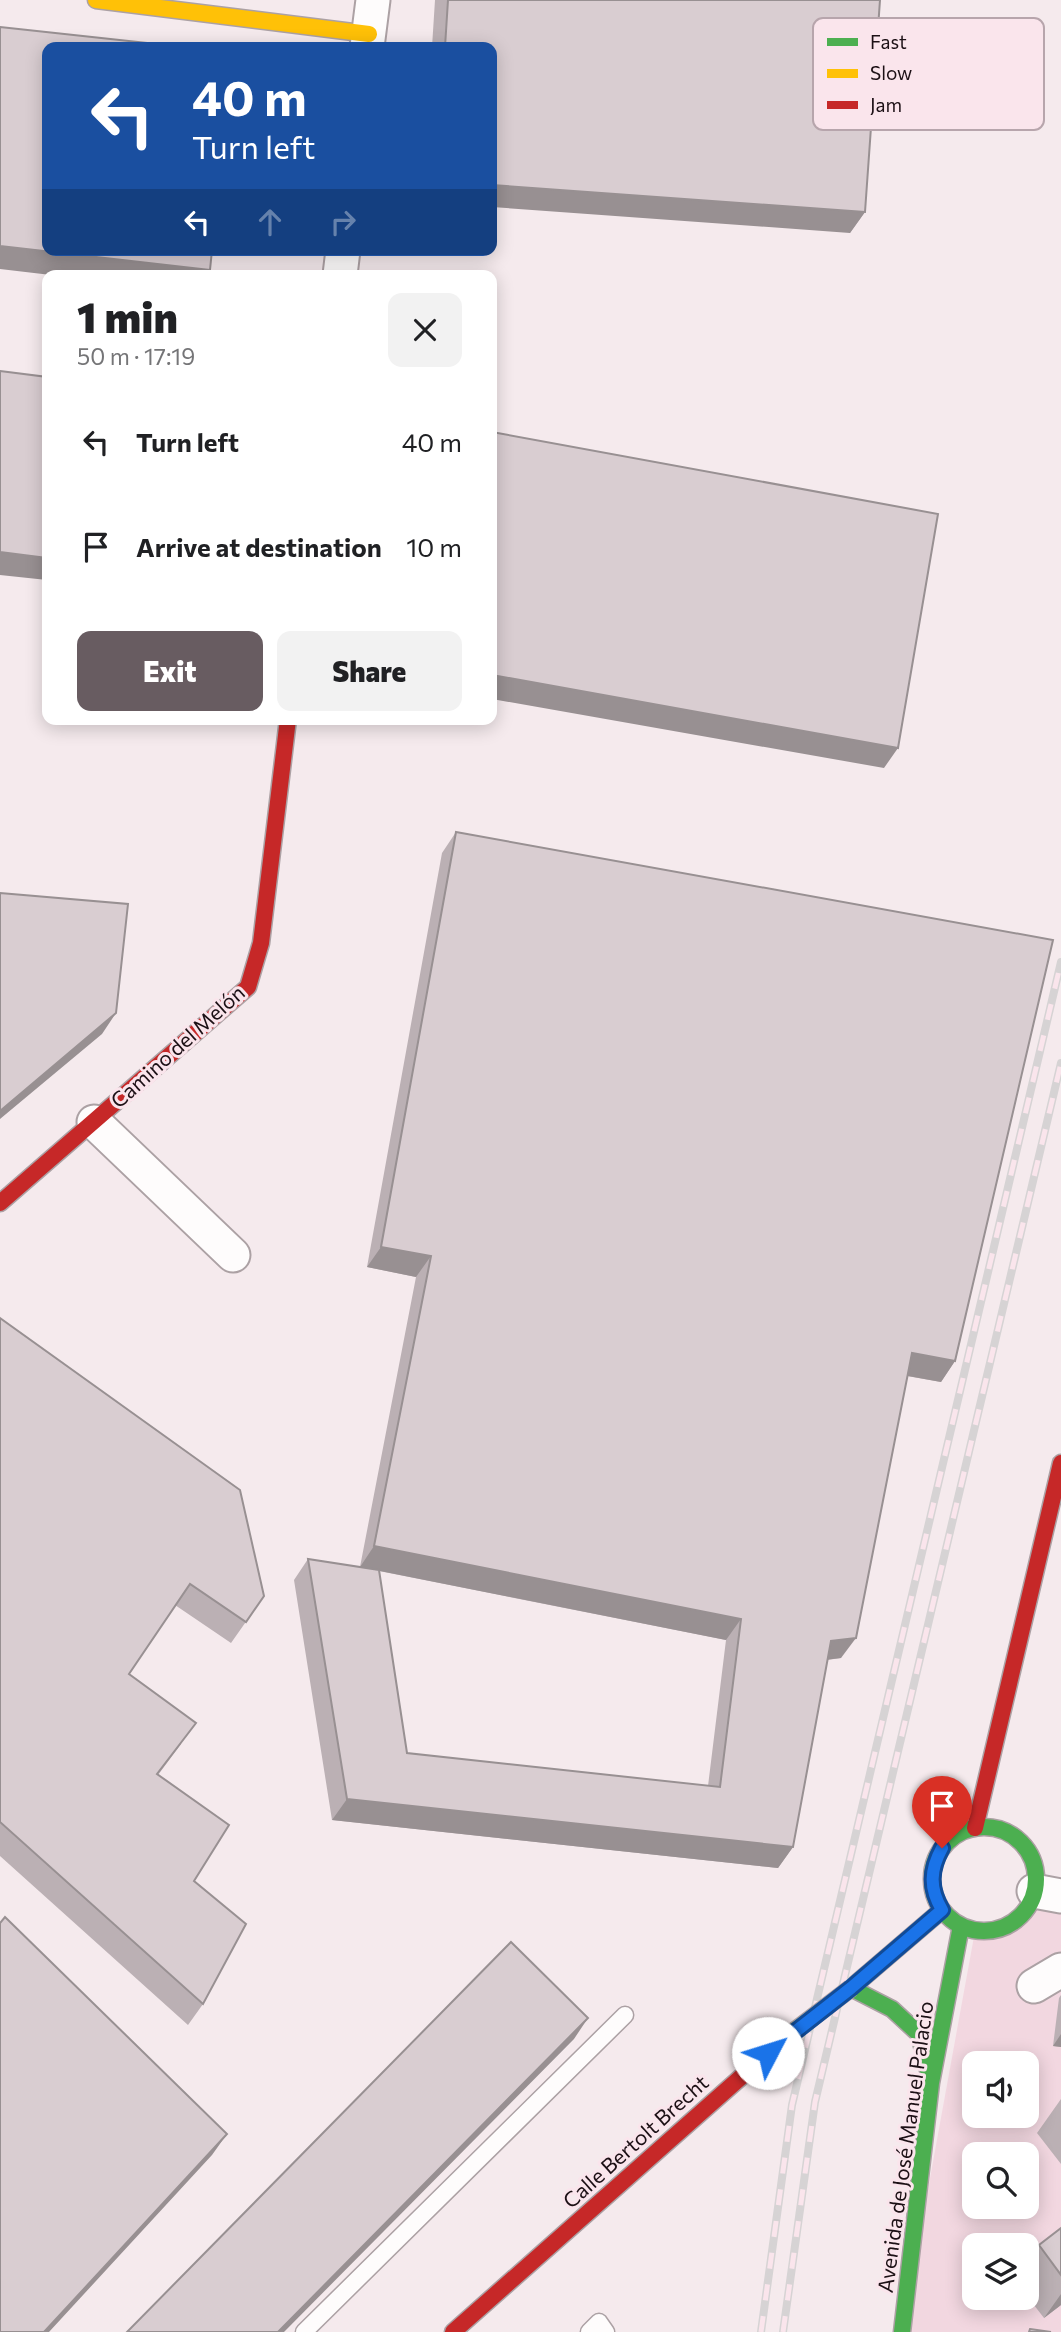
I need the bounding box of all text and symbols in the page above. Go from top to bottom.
legend [813,18,1044,130]
text: Fast [870,30,907,53]
text: Slow [870,61,912,84]
text: 40 m [192,66,307,126]
icon: left [77,70,168,161]
text: Jam [870,93,902,116]
text: Turn left [192,126,316,166]
icon: left [178,203,216,241]
icon: ahead [251,203,289,241]
icon: right [324,203,362,241]
text: 1 min [77,290,178,342]
button: close [388,293,462,367]
text: 50 m · 17:19 [77,342,195,370]
icon: left [77,423,115,461]
text: Turn left [136,426,239,457]
text: 40 m [402,426,462,457]
icon: arrive [77,528,115,566]
text: Arrive at destination [136,531,382,562]
text: 10 m [406,531,462,562]
button: Exit [77,631,263,711]
button: Share [277,631,462,711]
street label: Camino del Melón [105,979,249,1112]
pin [912,1776,972,1848]
icon: arrive [923,1787,961,1825]
street label: Avenida de José Manuel Palacio [872,2000,937,2294]
position arrow [731,2016,805,2090]
map controls [962,2051,1039,2310]
button: sound [962,2051,1039,2128]
street label: Calle Bertolt Brecht [557,2069,713,2213]
button: search [962,2142,1039,2219]
button: layers [962,2233,1039,2310]

